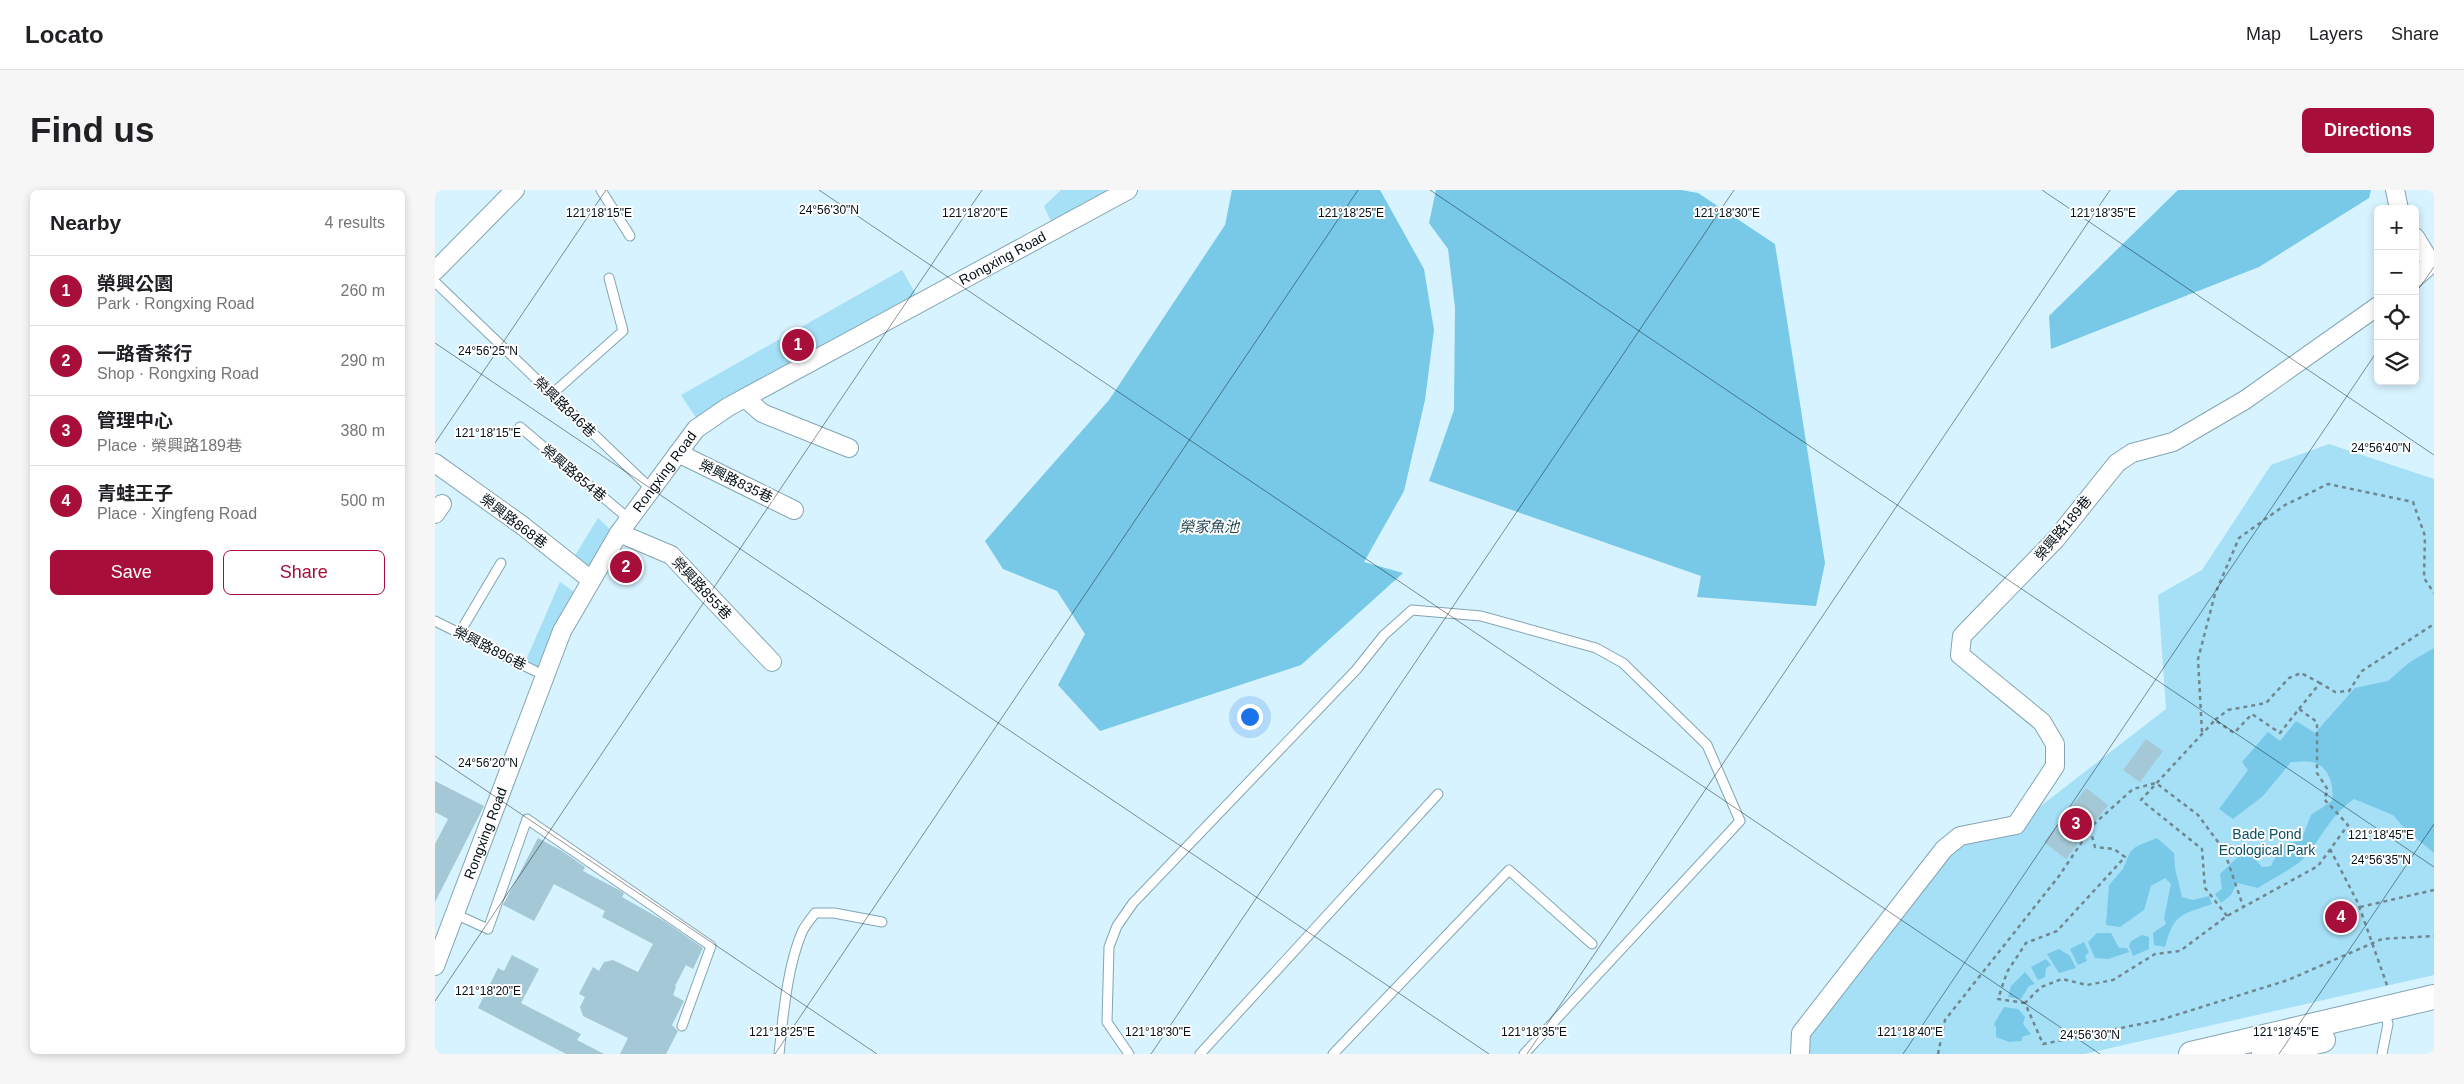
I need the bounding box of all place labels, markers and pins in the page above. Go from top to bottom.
pin: 1 [782,326,814,364]
pin: 2 [610,548,642,586]
pin: 3 [2060,805,2092,843]
pin: 4 [2325,898,2357,936]

